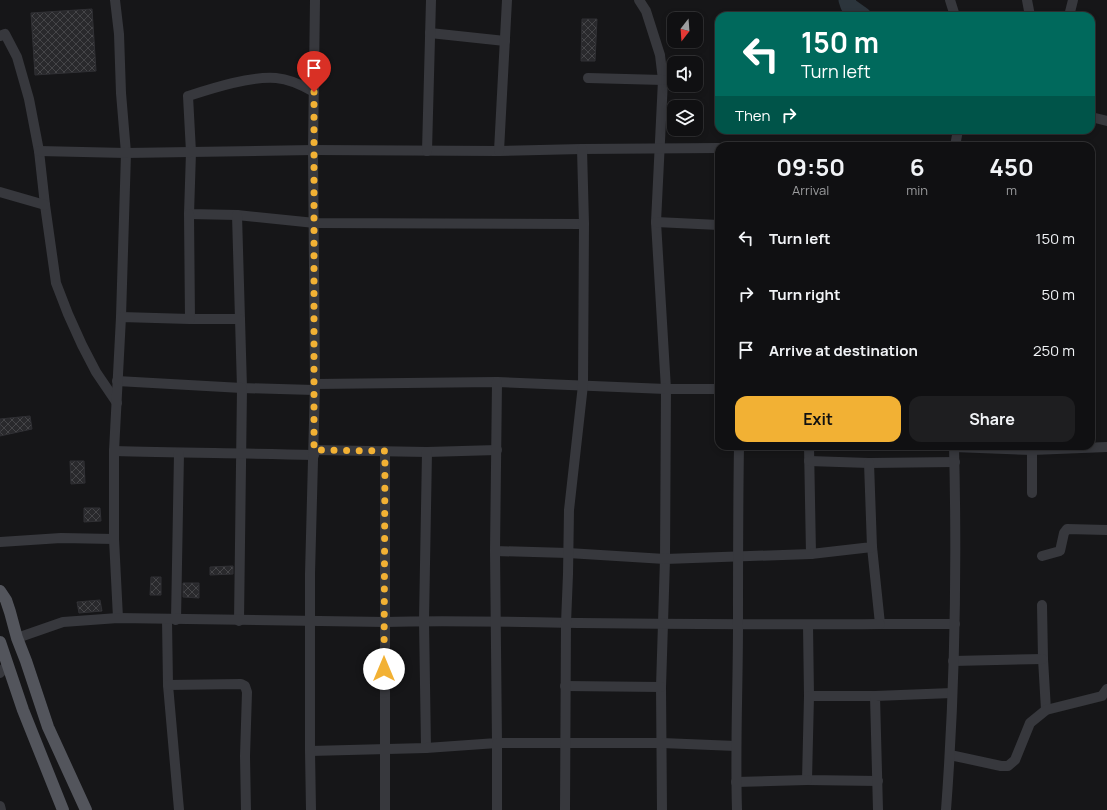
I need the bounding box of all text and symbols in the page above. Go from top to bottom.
north arrow [667,12,703,48]
map controls [667,12,703,136]
text: 150 m [801,23,879,61]
icon: left [735,28,787,80]
pin [297,51,331,92]
button: sound [667,56,703,92]
icon: arrive [303,57,325,79]
text: Turn left [801,59,871,83]
button: layers [667,100,703,136]
icon: right [778,104,800,126]
text: Then [735,105,770,126]
text: 09:50 [776,150,845,183]
text: 6 [910,150,925,183]
text: 450 [989,150,1034,183]
text: Arrival [792,181,829,199]
text: min [906,181,928,199]
text: m [1006,181,1017,199]
icon: left [735,227,757,249]
text: Turn left [769,228,831,249]
text: 150 m [1036,228,1075,249]
icon: right [735,283,757,305]
text: Turn right [769,284,840,305]
text: 50 m [1041,284,1075,305]
icon: arrive [735,339,757,361]
text: Arrive at destination [769,340,918,361]
text: 250 m [1033,340,1075,361]
button: Exit [735,396,901,442]
button: Share [909,396,1075,442]
position arrow [363,648,405,690]

